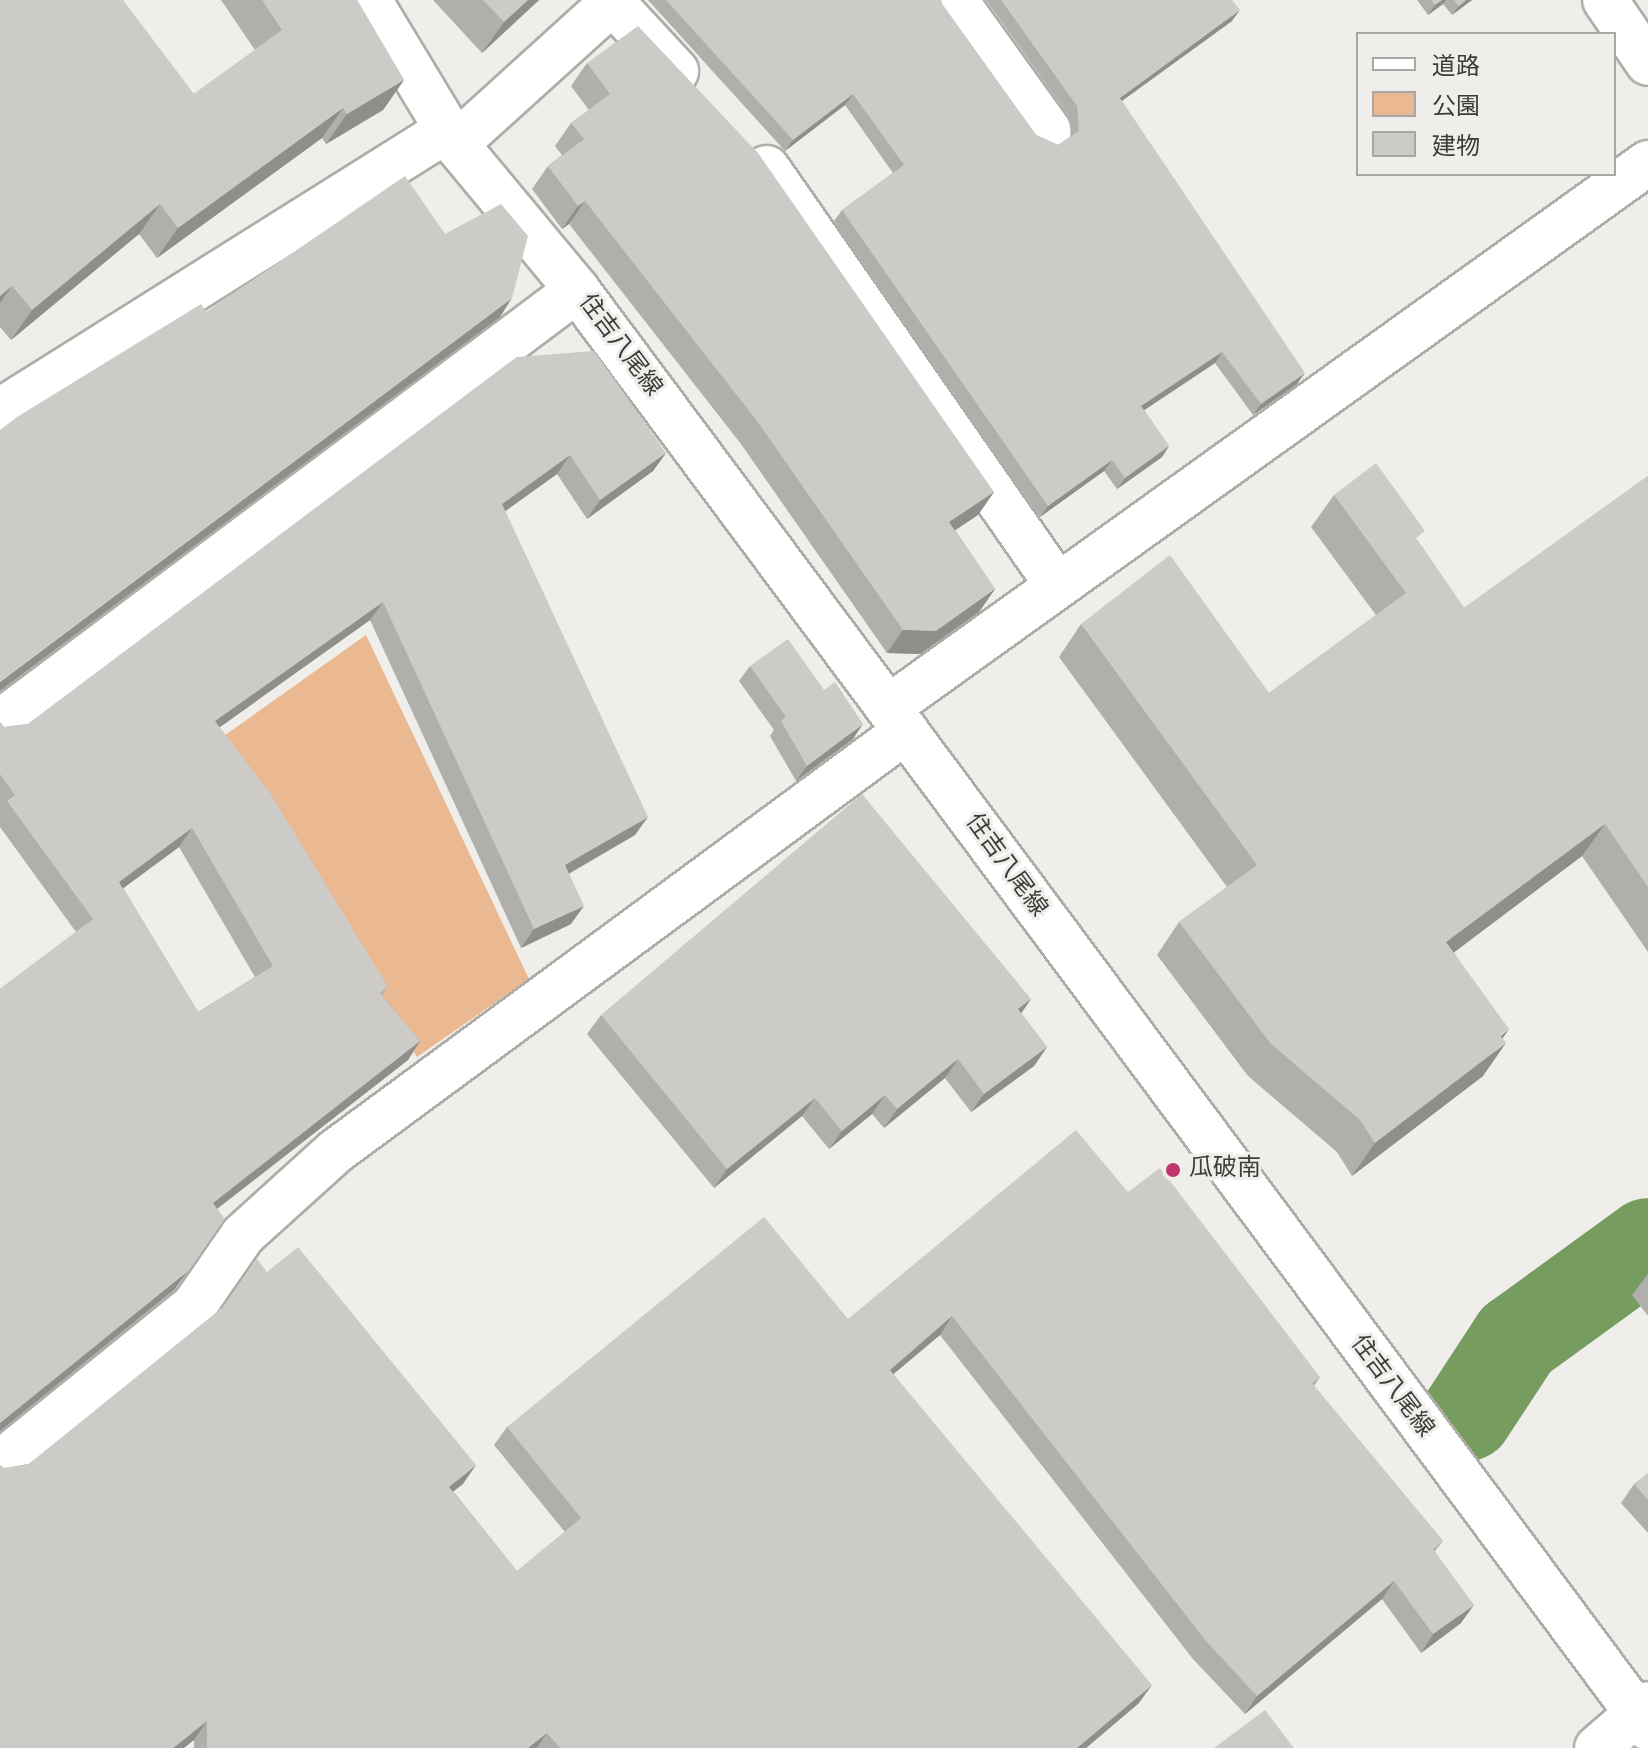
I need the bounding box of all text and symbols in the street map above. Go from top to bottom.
legend [1356,32,1616,176]
text: 道路 [1432,53,1480,83]
text: 公園 [1432,93,1480,123]
text: 建物 [1432,133,1480,163]
street label: 住吉八尾線 [571,289,667,403]
street label: 住吉八尾線 [958,809,1052,923]
place label: 瓜破南 [1189,1156,1261,1184]
marker: 瓜破南 [1164,1161,1182,1179]
street label: 住吉八尾線 [1343,1330,1439,1444]

